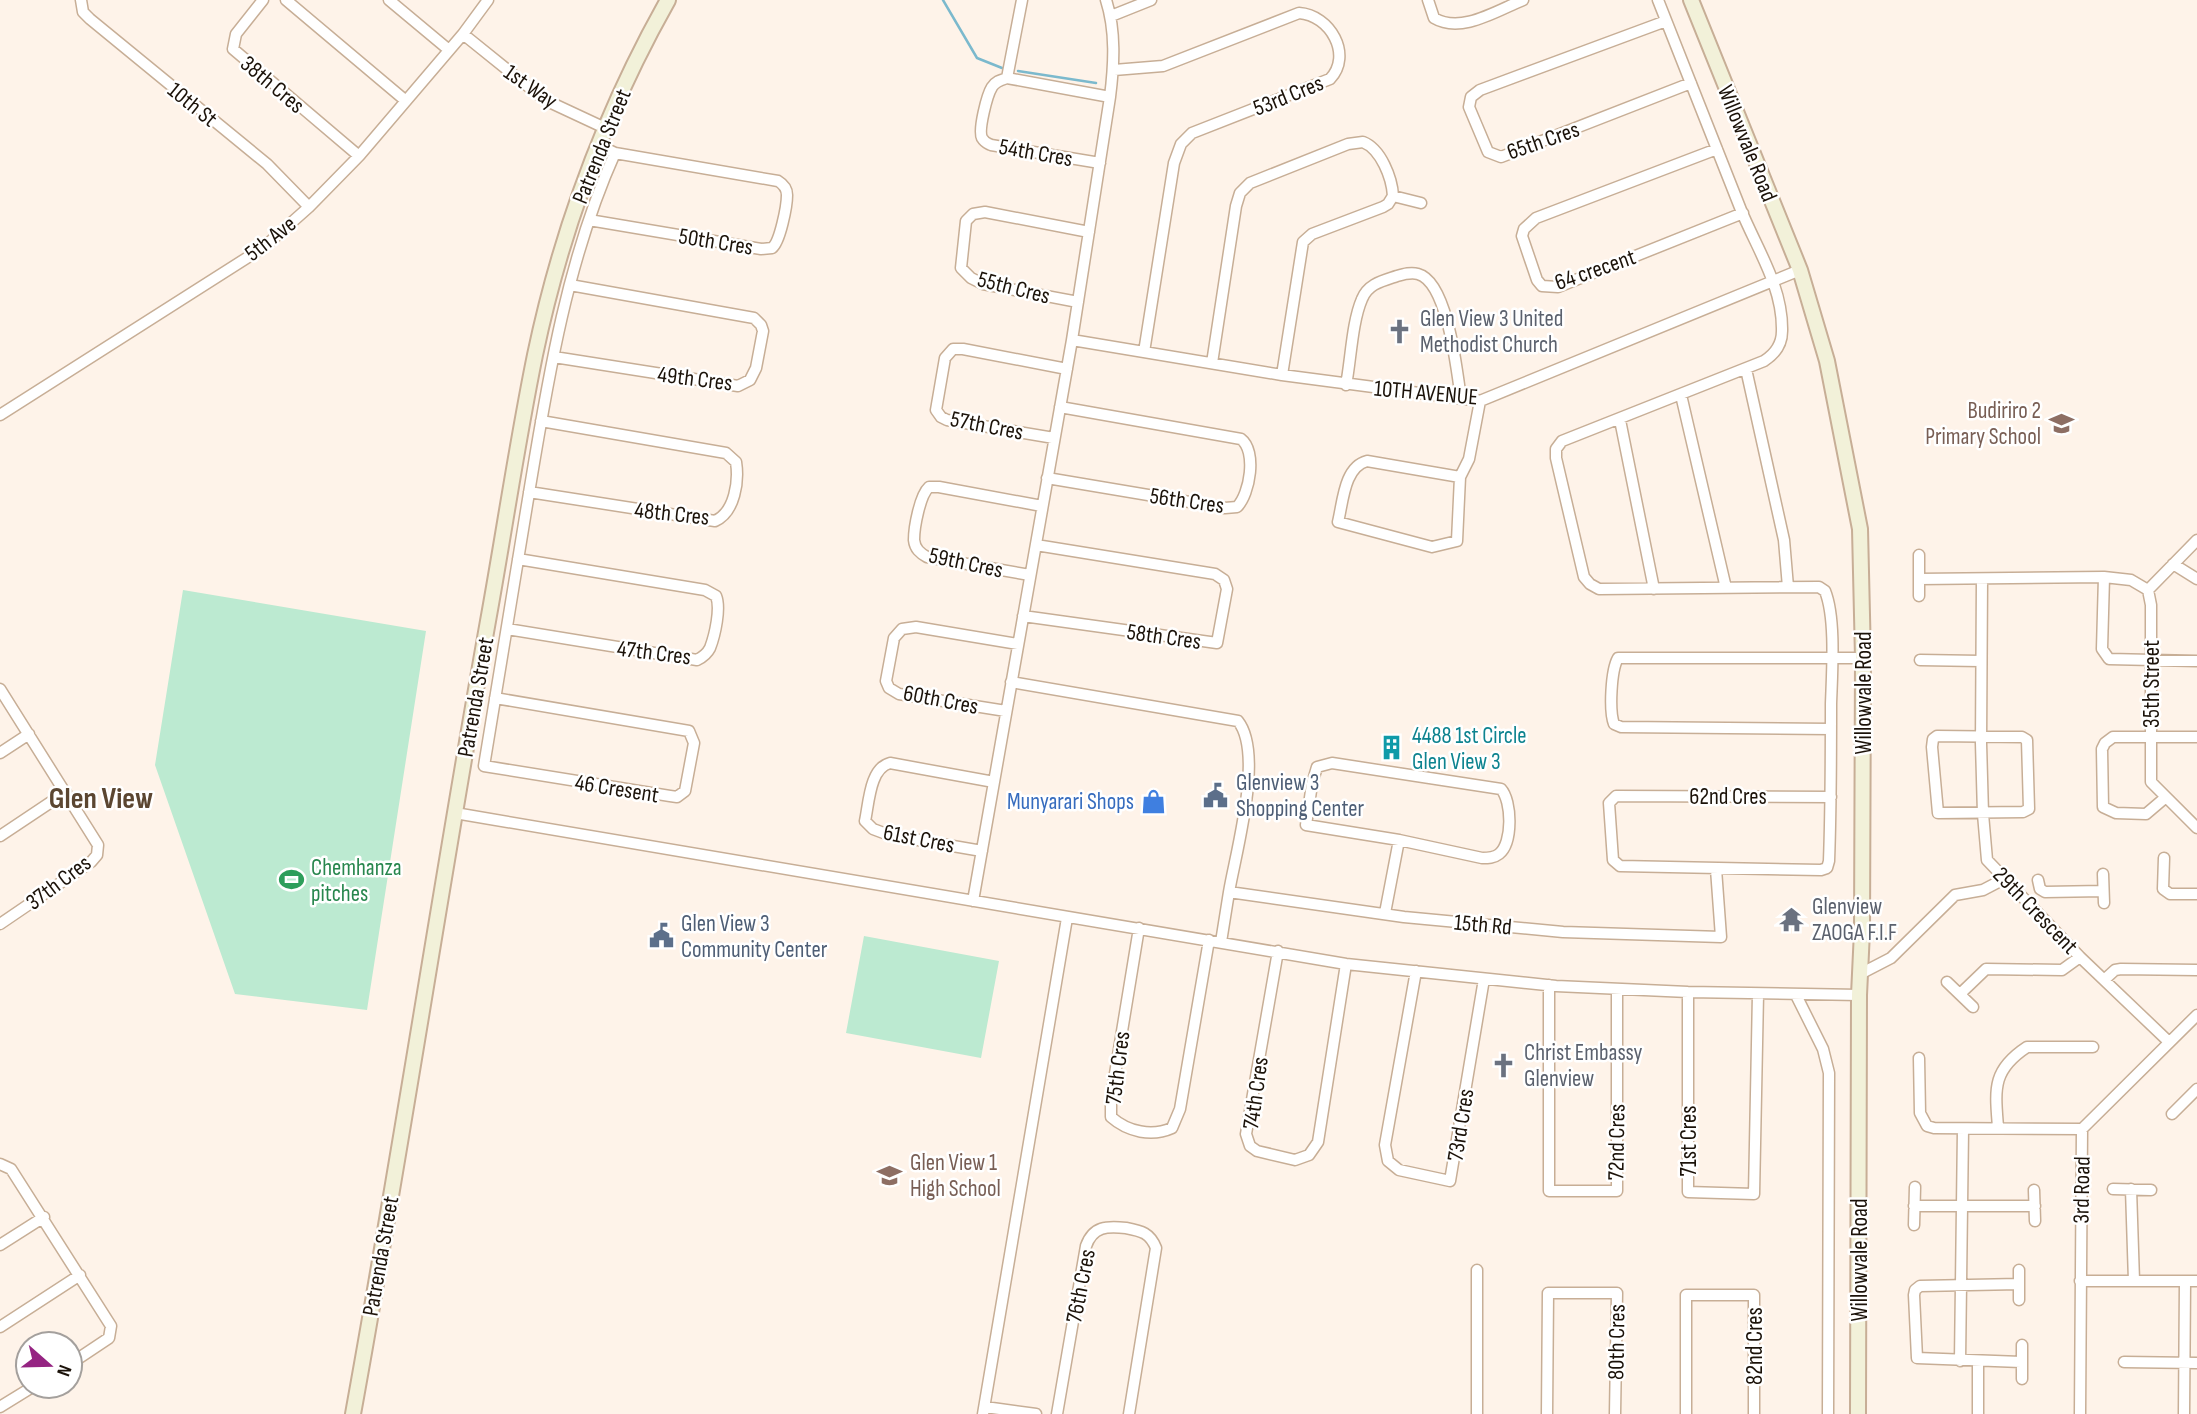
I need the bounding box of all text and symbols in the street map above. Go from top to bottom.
street label: 38th Cres [235,50,310,120]
street label: 1st Way [498,58,563,115]
street label: 53rd Cres [1249,69,1328,123]
street label: 10th St [162,76,223,133]
street label: Willowvale Road [1711,81,1783,206]
street label: Patrenda Street [566,85,638,208]
street label: 65th Cres [1503,116,1583,166]
street label: 54th Cres [997,133,1075,173]
street label: 5th Ave [239,210,302,267]
street label: 50th Cres [677,222,755,262]
street label: 64 crecent [1551,243,1639,297]
street label: 55th Cres [975,265,1053,310]
place label: Glen View 3 United Methodist Church [1420,305,1563,359]
church icon: Glen View 3 United Methodist Church [1386,317,1414,345]
street label: 49th Cres [656,361,734,397]
street label: 10TH AVENUE [1373,375,1479,411]
place label: Budiriro 2 Primary School [1925,397,2041,451]
street label: 57th Cres [948,405,1026,447]
school or university icon: Budiriro 2 Primary School [2047,409,2075,437]
street label: 56th Cres [1148,482,1226,520]
street label: 48th Cres [633,496,711,532]
street label: 59th Cres [926,541,1005,584]
street label: 58th Cres [1125,618,1203,656]
street label: Willowvale Road [1850,631,1878,755]
street label: Patrenda Street [452,635,500,759]
street label: 47th Cres [615,635,692,671]
street label: 35th Street [2138,640,2166,728]
street label: 60th Cres [901,679,981,721]
place label: 4488 1st Circle Glen View 3 [1412,722,1527,776]
building icon: 4488 1st Circle Glen View 3 [1378,734,1406,762]
street label: 46 Cresent [573,769,661,809]
place label: Glenview 3 Shopping Center [1236,769,1365,823]
district label: Glen View [49,781,153,817]
public building icon: Glenview 3 Shopping Center [1202,781,1230,809]
street label: 62nd Cres [1689,783,1767,811]
shop icon: Munyarari Shops [1140,787,1168,815]
place label: Munyarari Shops [1007,788,1134,816]
street label: 61st Cres [881,818,957,860]
street label: 37th Cres [20,849,97,916]
place label: Chemhanza pitches [311,854,402,908]
street label: 29th Crescent [1987,861,2084,960]
sports icon: Chemhanza pitches [277,866,305,894]
place label: Glenview ZAOGA F.I.F [1812,893,1897,947]
temple icon: Glenview ZAOGA F.I.F [1778,905,1806,933]
street label: 15th Rd [1453,909,1513,941]
place label: Glen View 3 Community Center [681,910,828,964]
public building icon: Glen View 3 Community Center [647,922,675,950]
street label: 75th Cres [1100,1030,1136,1106]
place label: Christ Embassy Glenview [1524,1039,1643,1093]
church icon: Christ Embassy Glenview [1490,1051,1518,1079]
street label: 74th Cres [1237,1055,1275,1131]
street label: 73rd Cres [1441,1087,1481,1163]
street label: 72nd Cres [1602,1104,1632,1181]
street label: 71st Cres [1675,1105,1703,1177]
place label: Glen View 1 High School [910,1149,1001,1203]
street label: 3rd Road [2067,1156,2097,1224]
school or university icon: Glen View 1 High School [876,1161,904,1189]
street label: Patrenda Street [357,1194,405,1318]
street label: Willowvale Road [1846,1198,1874,1322]
street label: 76th Cres [1060,1247,1102,1325]
street label: 80th Cres [1602,1304,1632,1380]
street label: 82nd Cres [1741,1307,1769,1385]
north arrow [14,1330,84,1400]
text: N [51,1362,76,1379]

